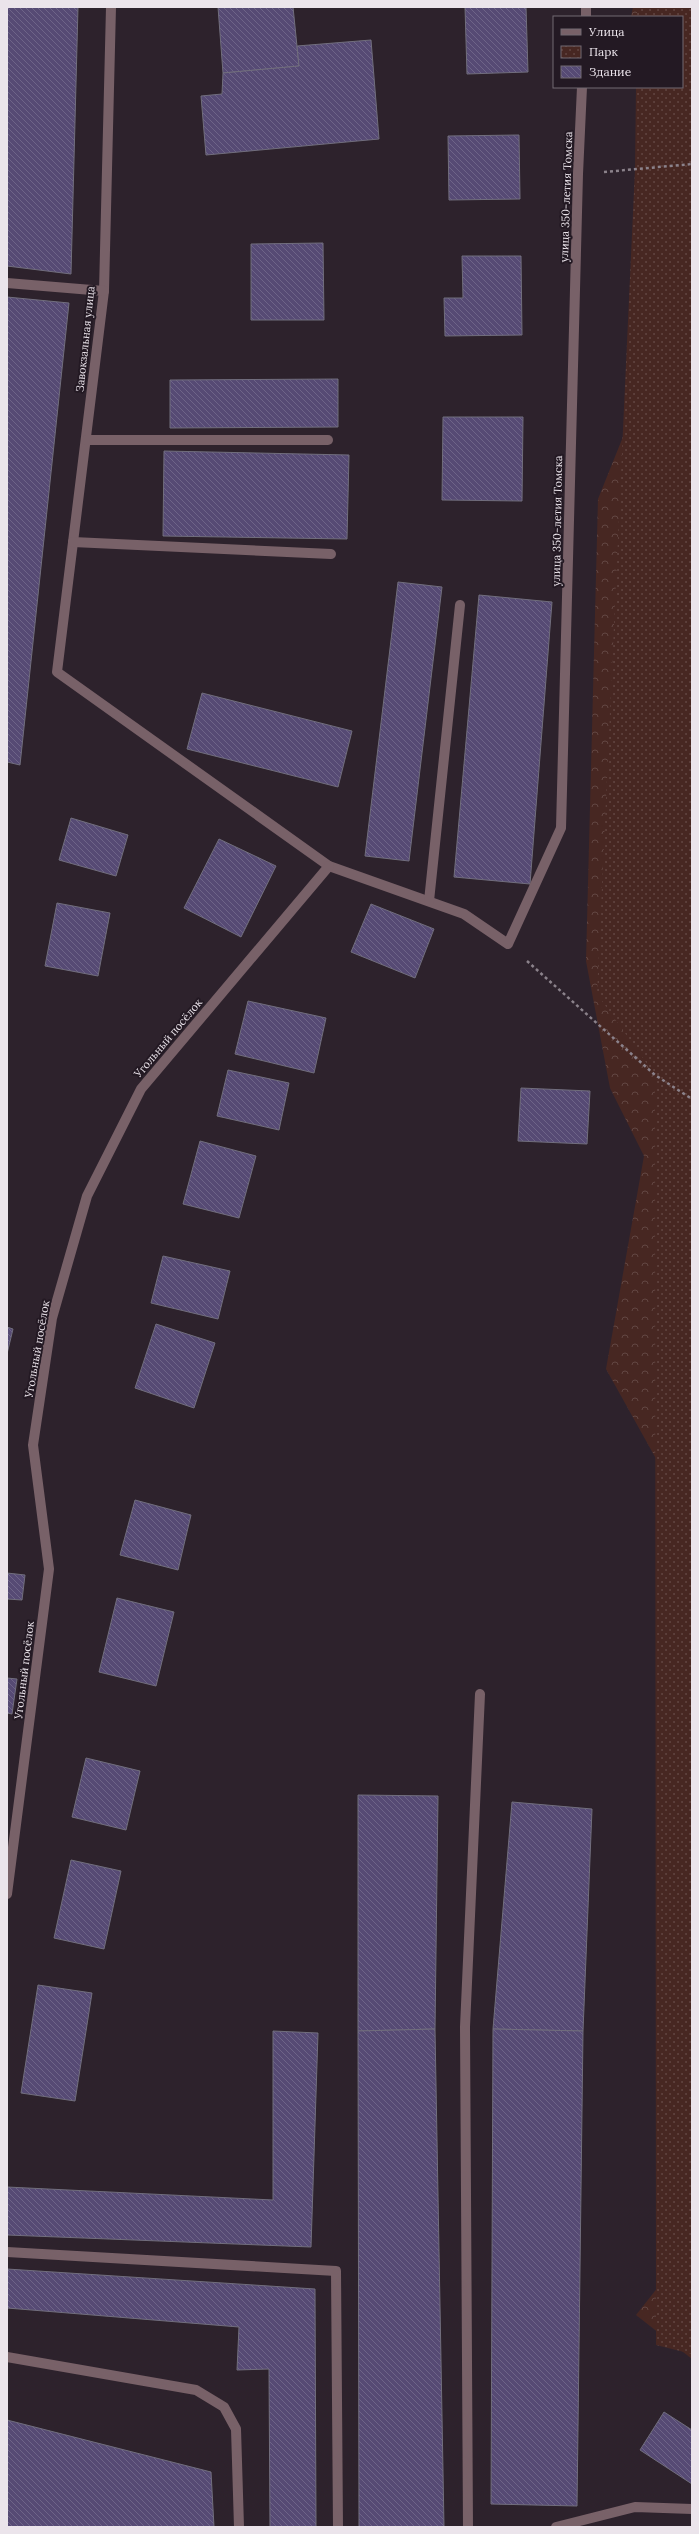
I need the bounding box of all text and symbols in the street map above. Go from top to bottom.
legend [553,16,683,88]
text: Улица [588,24,625,39]
text: Парк [589,44,618,59]
text: Здание [589,64,632,79]
street label: улица 350-летия Томска [557,131,575,263]
street label: Завокзальная улица [72,285,98,393]
street label: улица 350-летия Томска [549,455,565,587]
street label: Угольный посёлок [130,996,205,1081]
street label: Угольный посёлок [21,1299,52,1400]
street label: Угольный посёлок [11,1620,37,1721]

